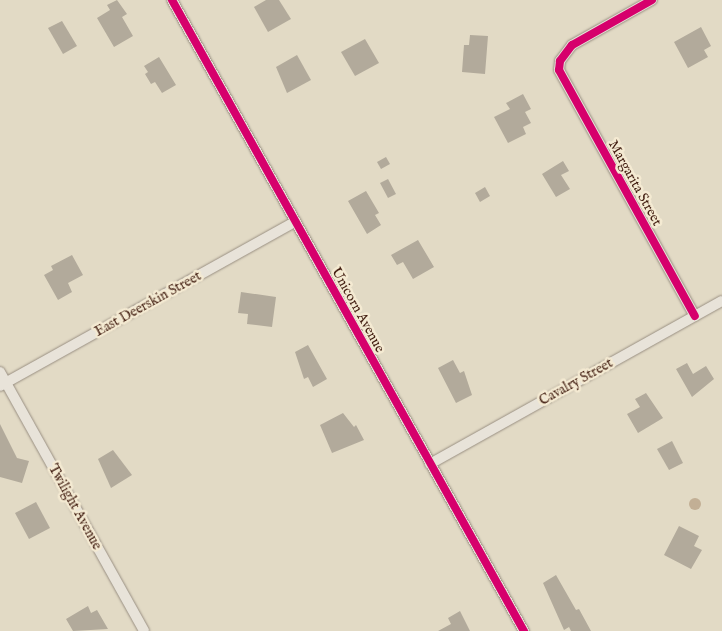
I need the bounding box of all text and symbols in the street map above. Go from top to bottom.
street label: Margarita Street [604,137,666,229]
street label: Unicorn Avenue [328,265,388,355]
street label: East Deerskin Street [92,268,204,340]
street label: Cavalry Street [536,355,616,409]
street label: Twilight Avenue [45,461,105,553]

